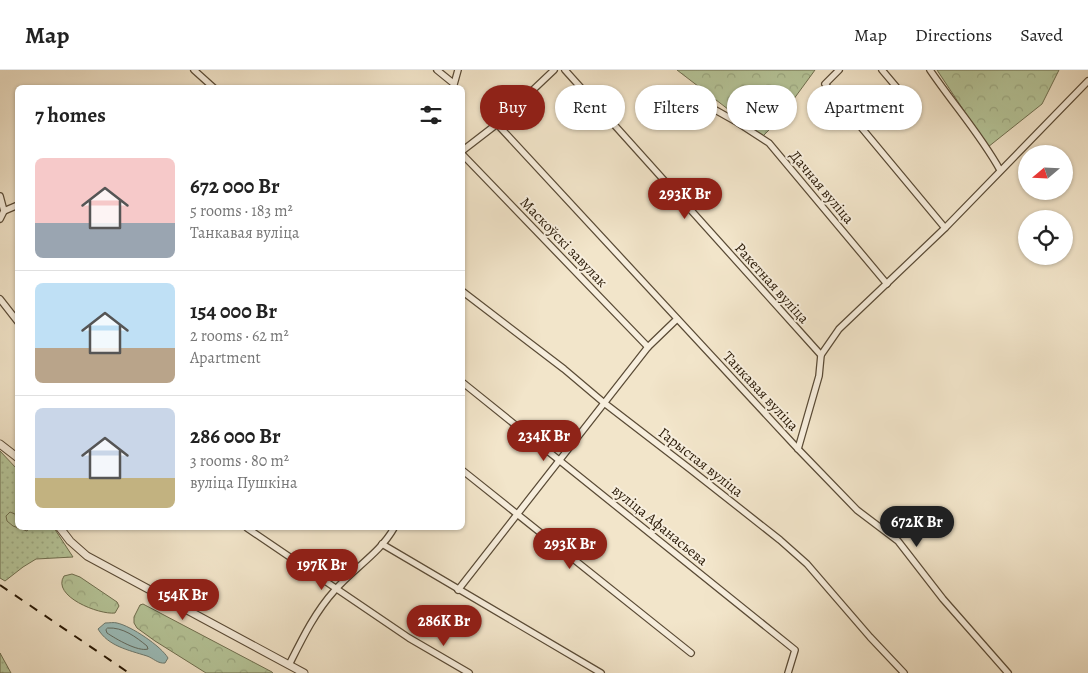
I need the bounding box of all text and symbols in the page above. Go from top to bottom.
text: Map [25,19,69,51]
text: Map [854,23,887,47]
text: Directions [915,23,992,47]
text: Saved [1020,23,1063,47]
chip: Buy [480,85,545,130]
chip: Rent [555,85,625,130]
chip: Filters [635,85,717,130]
chip: New [727,85,797,130]
chip: Apartment [807,85,922,130]
text: 7 homes [35,101,106,129]
icon: filters [417,101,445,129]
north arrow [1018,145,1072,200]
map controls [1018,145,1073,265]
street label: Дачная вуліца [785,146,859,228]
text: 672 000 Br [190,172,280,200]
icon: home [75,178,135,238]
pin: 293K Br [639,178,731,220]
text: 293K Br [659,183,711,205]
street label: Маскоўскі завулак [516,193,612,292]
text: 5 rooms · 183 m² [190,200,293,222]
button: locate [1018,210,1073,265]
text: Танкавая вуліца [190,222,299,244]
street label: Ракетная вуліца [730,238,814,328]
text: 154 000 Br [190,297,277,325]
icon: home [75,303,135,363]
text: 2 rooms · 62 m² [190,325,289,347]
text: Apartment [190,347,261,369]
street label: Танкавая вуліца [719,347,803,435]
pin: 234K Br [498,420,590,462]
text: 286 000 Br [190,422,281,450]
street label: Гарыстая вуліца [654,423,748,501]
text: 234K Br [518,425,570,447]
icon: home [75,428,135,488]
text: 3 rooms · 80 m² [190,450,289,472]
text: вуліца Пушкіна [190,472,297,494]
street label: вуліца Афанасьева [608,480,712,570]
pin: 672K Br [871,506,963,548]
text: 672K Br [891,511,943,533]
pin: 293K Br [524,528,616,570]
text: 293K Br [544,533,596,555]
pin: 197K Br [276,548,368,591]
text: 197K Br [297,554,347,576]
pin: 154K Br [137,578,229,621]
text: 154K Br [158,584,208,606]
pin: 286K Br [398,604,490,647]
text: 286K Br [418,610,470,632]

